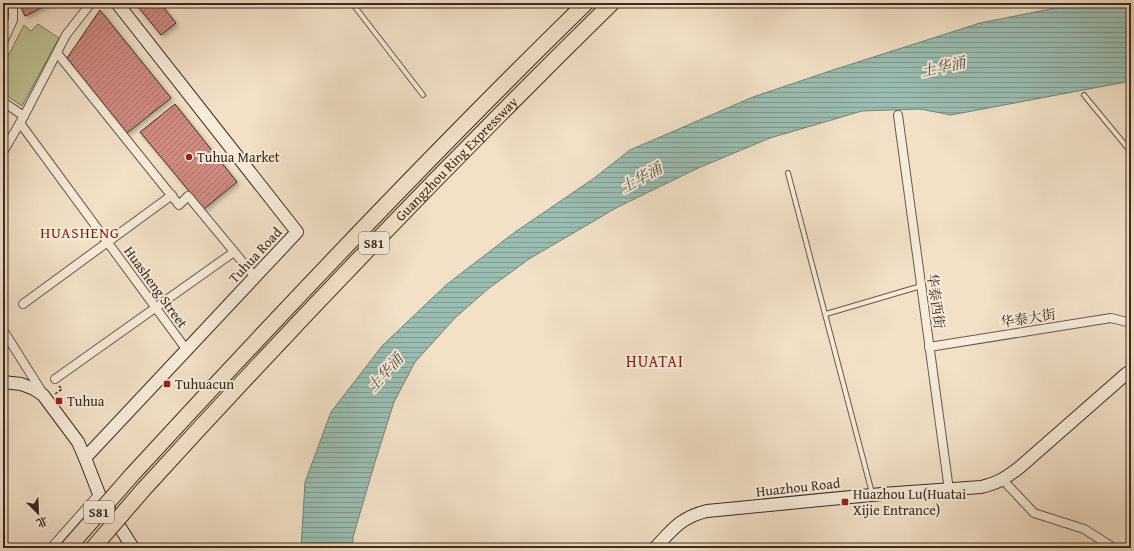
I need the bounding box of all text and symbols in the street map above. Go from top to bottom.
water label: 土华涌 [919,51,969,81]
street label: Guangzhou Ring Expressway [391,92,522,226]
place label: Tuhua Market [197,147,280,167]
marker: Tuhua Market [184,152,194,162]
water label: 土华涌 [616,157,667,198]
district label: HUASHENG [40,222,120,243]
street label: Tuhua Road [224,222,286,287]
road number: S81 [359,232,389,254]
street label: Huasheng Street [119,242,193,332]
street label: 华泰西街 [922,272,950,330]
street label: 华泰大街 [999,304,1057,332]
water label: 土华涌 [362,347,409,396]
district label: HUATAI [626,349,684,373]
place label: Tuhuacun [175,374,234,394]
marker: Tuhuacun [162,379,172,389]
place label: Tuhua [67,391,105,411]
marker: Tuhua [54,396,64,406]
street label: Huazhou Road [755,473,842,501]
place label: Huazhou Lu(Huatai Xijie Entrance) [853,484,966,520]
north arrow [18,493,58,533]
marker: Huazhou Lu(Huatai Xijie Entrance) [840,497,850,507]
road number: S81 [84,501,114,523]
text: 北 [34,513,50,532]

